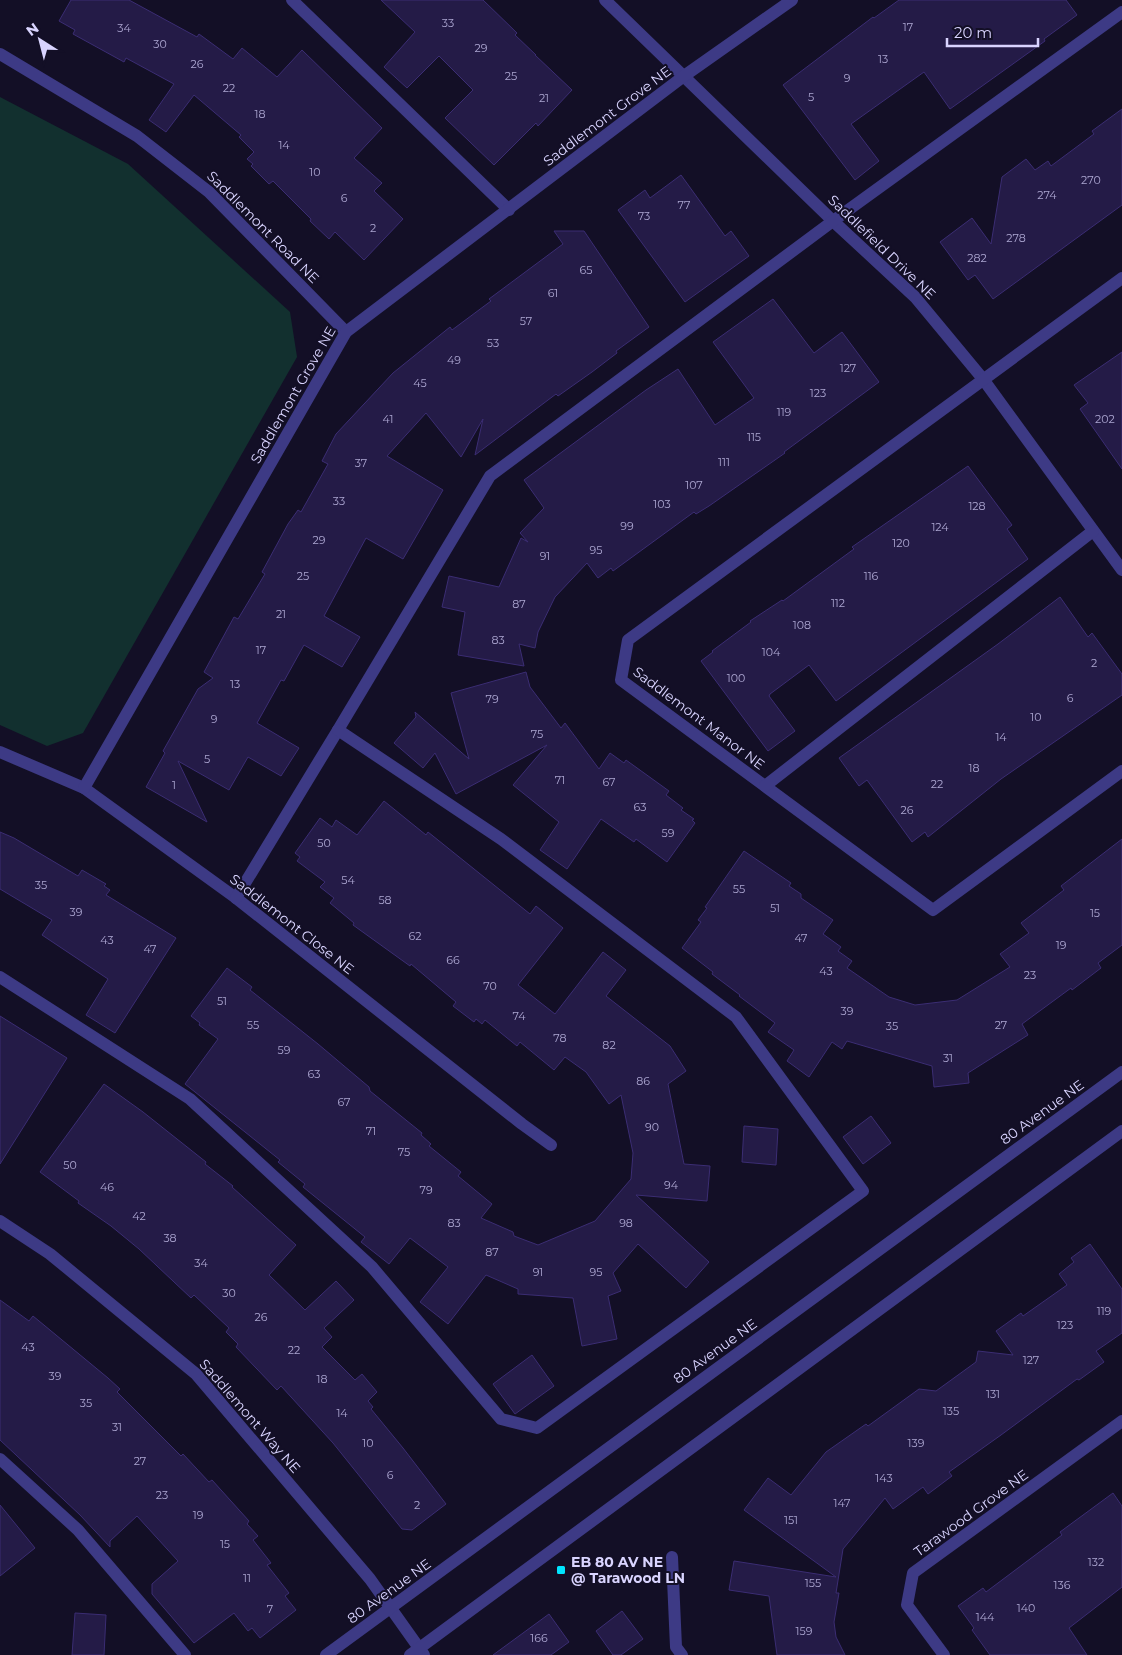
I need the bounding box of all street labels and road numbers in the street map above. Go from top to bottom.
street label: Saddlemont Grove NE [539,62,675,170]
street label: Saddlemont Road NE [203,167,323,287]
street label: Saddlefield Drive NE [824,191,940,303]
street label: Saddlemont Grove NE [246,323,340,467]
street label: Saddlemont Manor NE [630,663,768,773]
street label: Saddlemont Close NE [226,870,358,978]
street label: 80 Avenue NE [997,1076,1087,1148]
street label: 80 Avenue NE [670,1315,760,1387]
street label: Saddlemont Way NE [196,1355,304,1477]
street label: Tarawood Grove NE [910,1465,1032,1561]
street label: 80 Avenue NE [344,1555,434,1627]

